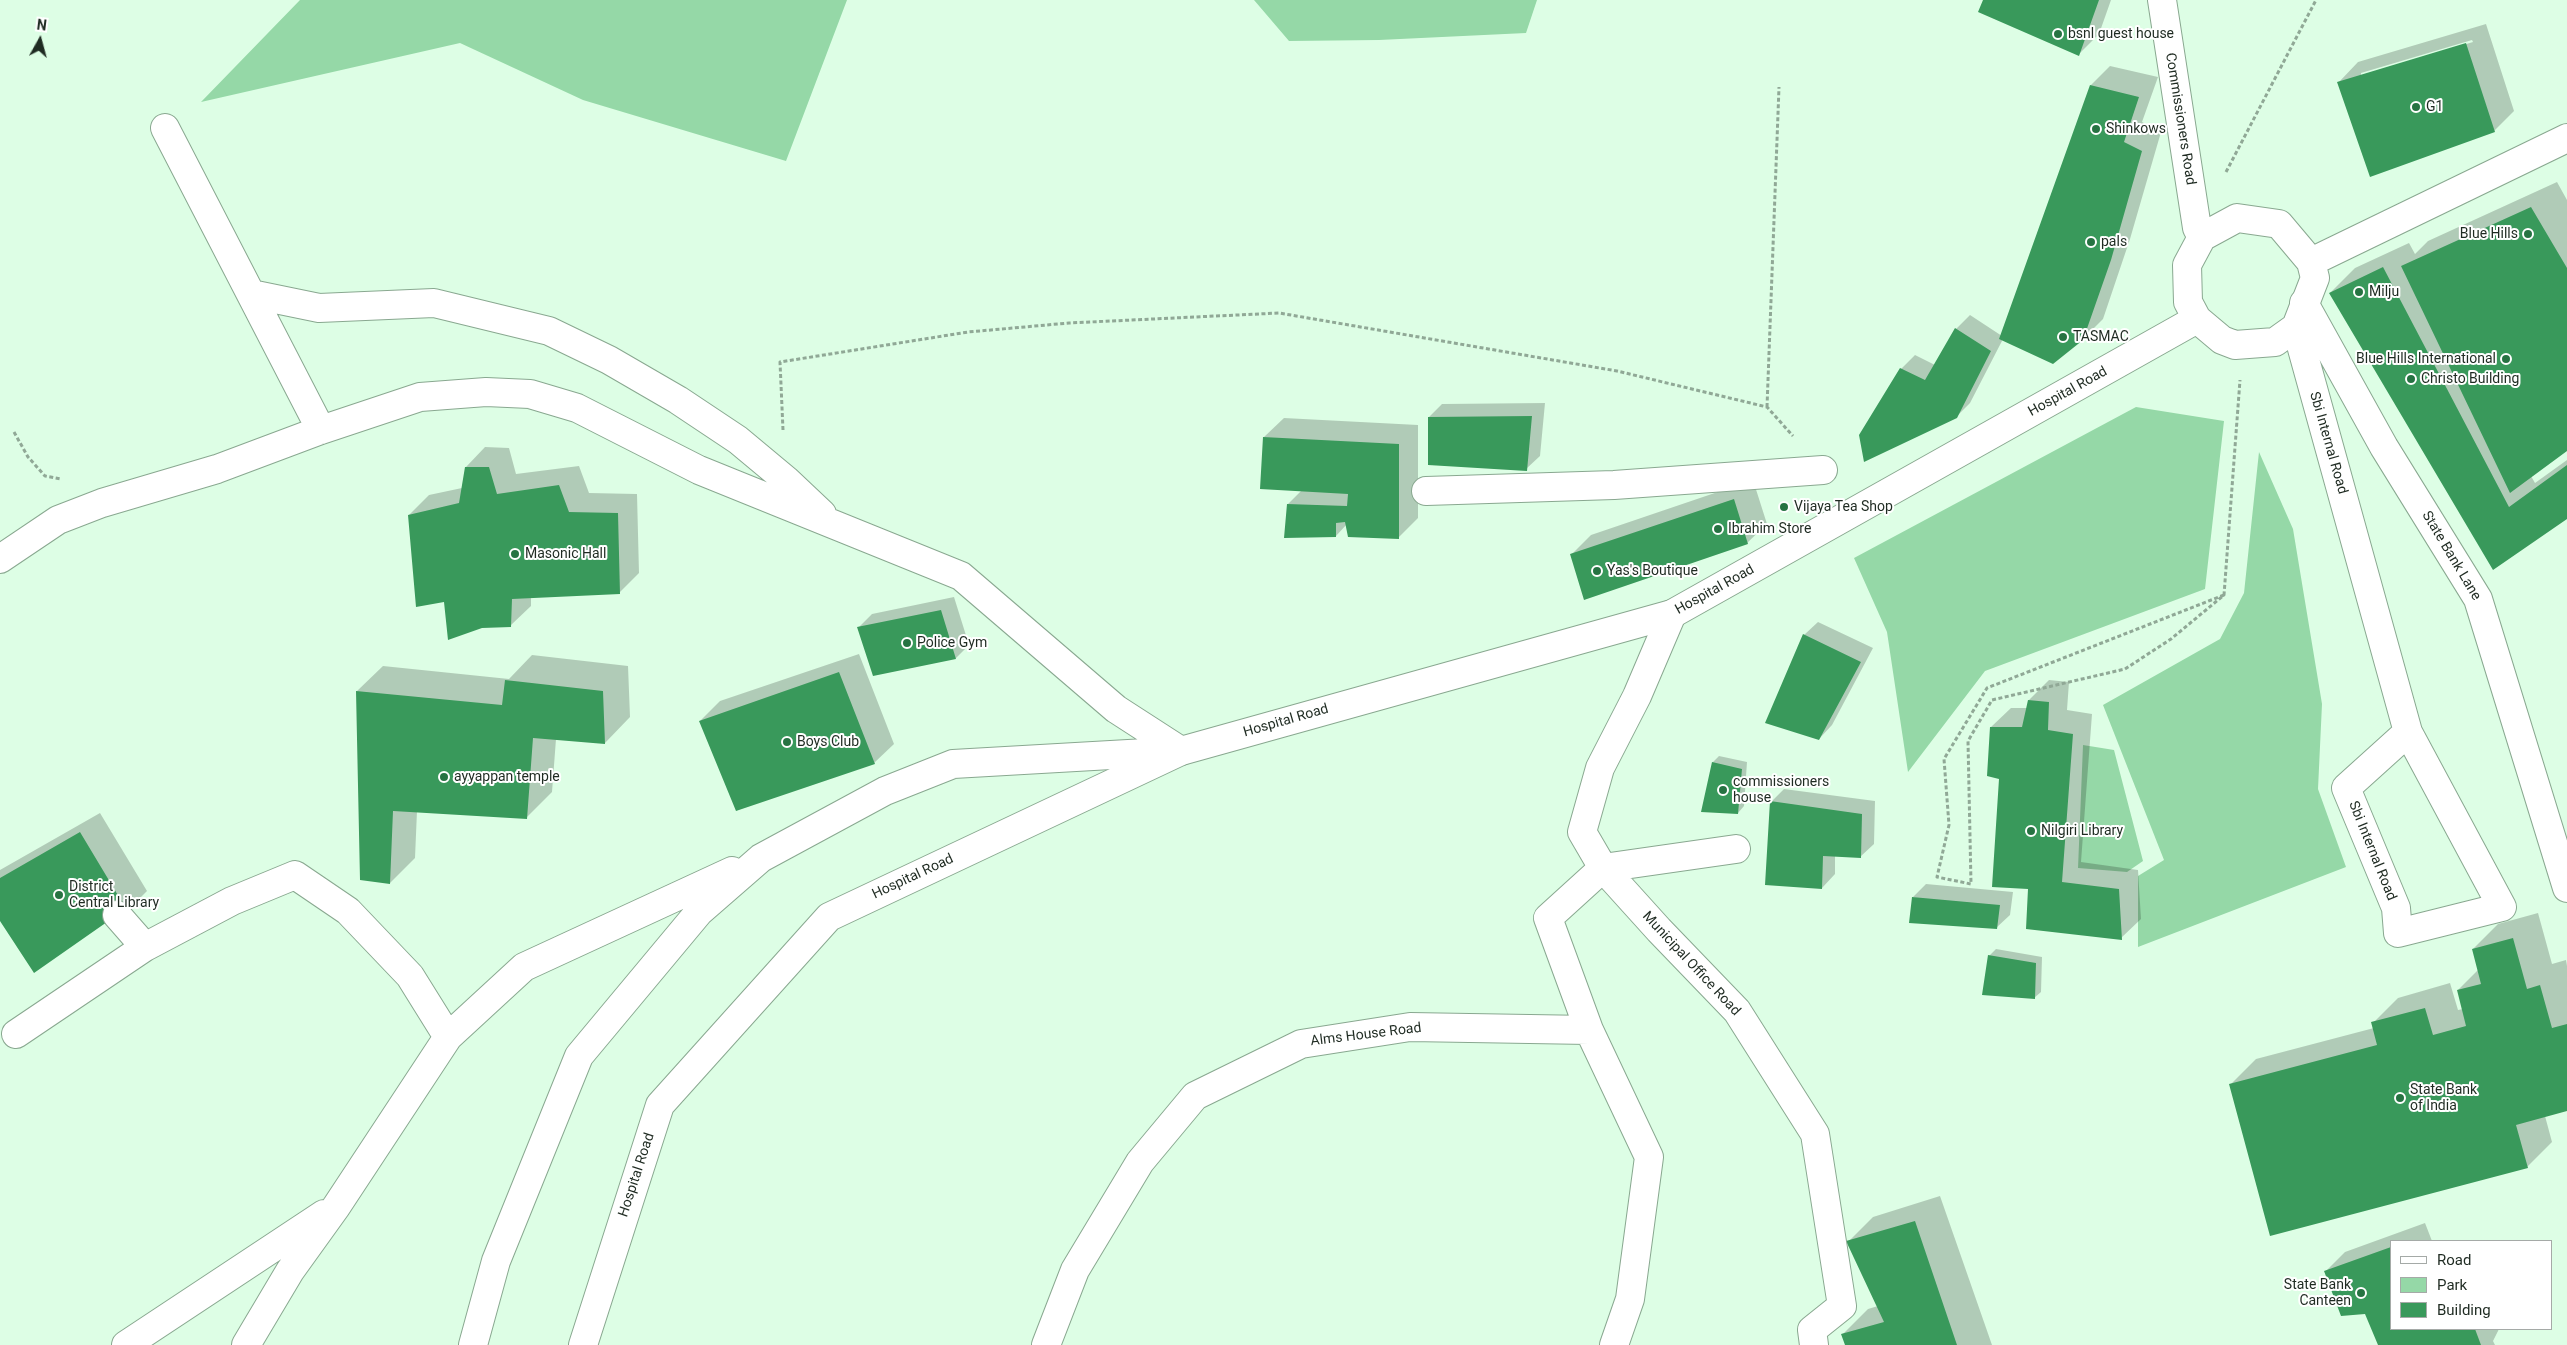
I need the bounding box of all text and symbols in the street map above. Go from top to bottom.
north arrow [15,15,65,65]
text: N [36,17,48,34]
place label: bsnl guest house [2068,26,2174,42]
marker: bsnl guest house [2052,28,2064,40]
street label: Commissioners Road [2161,52,2199,186]
place label: G1 [2426,99,2443,115]
marker: G1 [2410,101,2422,113]
place label: Shinkows [2106,121,2166,137]
marker: Shinkows [2090,123,2102,135]
place label: Blue Hills [2460,226,2518,242]
marker: Blue Hills [2522,228,2534,240]
place label: pals [2101,234,2127,250]
marker: pals [2085,236,2097,248]
place label: Milju [2369,284,2399,300]
marker: Milju [2353,286,2365,298]
place label: TASMAC [2073,329,2129,345]
marker: TASMAC [2057,331,2069,343]
place label: Blue Hills International [2356,351,2496,367]
marker: Blue Hills International [2500,353,2512,365]
street label: Hospital Road [2026,363,2110,421]
place label: Christo Building [2421,371,2519,387]
marker: Christo Building [2405,373,2417,385]
street label: Sbi Internal Road [2305,390,2351,496]
place label: Vijaya Tea Shop [1794,499,1893,515]
marker: Vijaya Tea Shop [1778,501,1790,513]
street label: State Bank Lane [2418,508,2484,604]
place label: Ibrahim Store [1728,521,1811,537]
marker: Ibrahim Store [1712,523,1724,535]
place label: Masonic Hall [525,546,606,562]
marker: Masonic Hall [509,548,521,560]
street label: Hospital Road [1673,561,1757,619]
place label: Yas's Boutique [1607,563,1698,579]
marker: Yas's Boutique [1591,565,1603,577]
place label: Police Gym [917,635,987,651]
marker: Police Gym [901,637,913,649]
street label: Hospital Road [1242,701,1330,741]
place label: Boys Club [797,734,859,750]
marker: Boys Club [781,736,793,748]
place label: ayyappan temple [454,769,560,785]
marker: ayyappan temple [438,771,450,783]
place label: commissioners house [1733,774,1829,806]
marker: commissioners house [1717,784,1729,796]
street label: Sbi Internal Road [2344,799,2400,903]
place label: Nilgiri Library [2041,823,2123,839]
marker: Nilgiri Library [2025,825,2037,837]
street label: Hospital Road [870,851,956,903]
place label: District Central Library [69,879,159,912]
marker: District Central Library [53,889,65,901]
street label: Municipal Office Road [1638,909,1744,1019]
street label: Alms House Road [1310,1020,1422,1050]
place label: State Bank of India [2410,1082,2477,1114]
marker: State Bank of India [2394,1092,2406,1104]
street label: Hospital Road [615,1131,659,1219]
legend [2390,1240,2552,1330]
text: Road [2437,1251,2471,1269]
text: Park [2437,1276,2467,1294]
place label: State Bank Canteen [2284,1277,2351,1310]
marker: State Bank Canteen [2355,1287,2367,1299]
text: Building [2437,1301,2491,1319]

